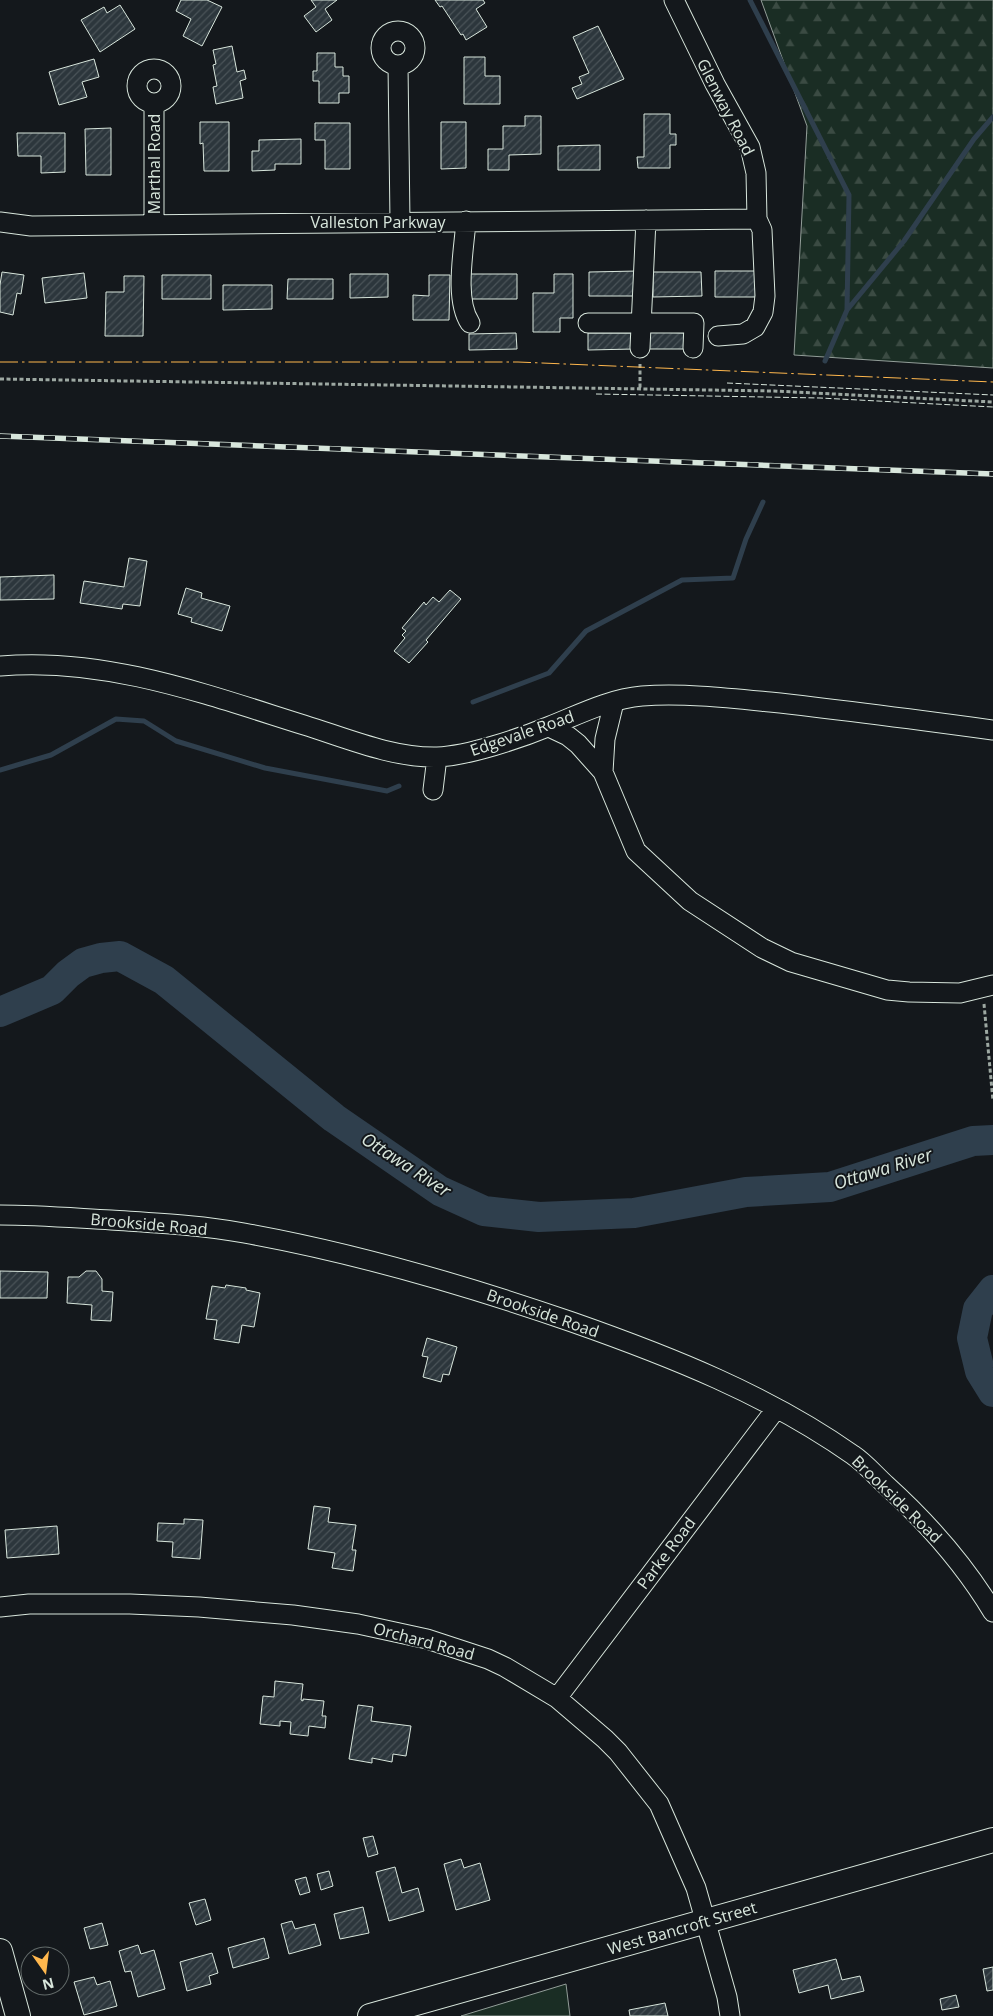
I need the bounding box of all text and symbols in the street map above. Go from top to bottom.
street label: Glenway Road [692,55,760,159]
street label: Marthal Road [143,114,165,214]
street label: Valleston Parkway [310,211,447,233]
street label: Edgevale Road [467,705,577,761]
water label: Ottawa River [357,1126,457,1202]
water label: Ottawa River [830,1141,936,1194]
street label: Brookside Road [90,1208,208,1240]
street label: Brookside Road [484,1284,602,1342]
street label: Brookside Road [847,1450,947,1548]
street label: Parke Road [632,1513,700,1593]
street label: Orchard Road [371,1617,477,1665]
street label: West Bancroft Street [605,1896,759,1960]
north arrow [20,1946,70,1996]
text: N [40,1974,56,1995]

